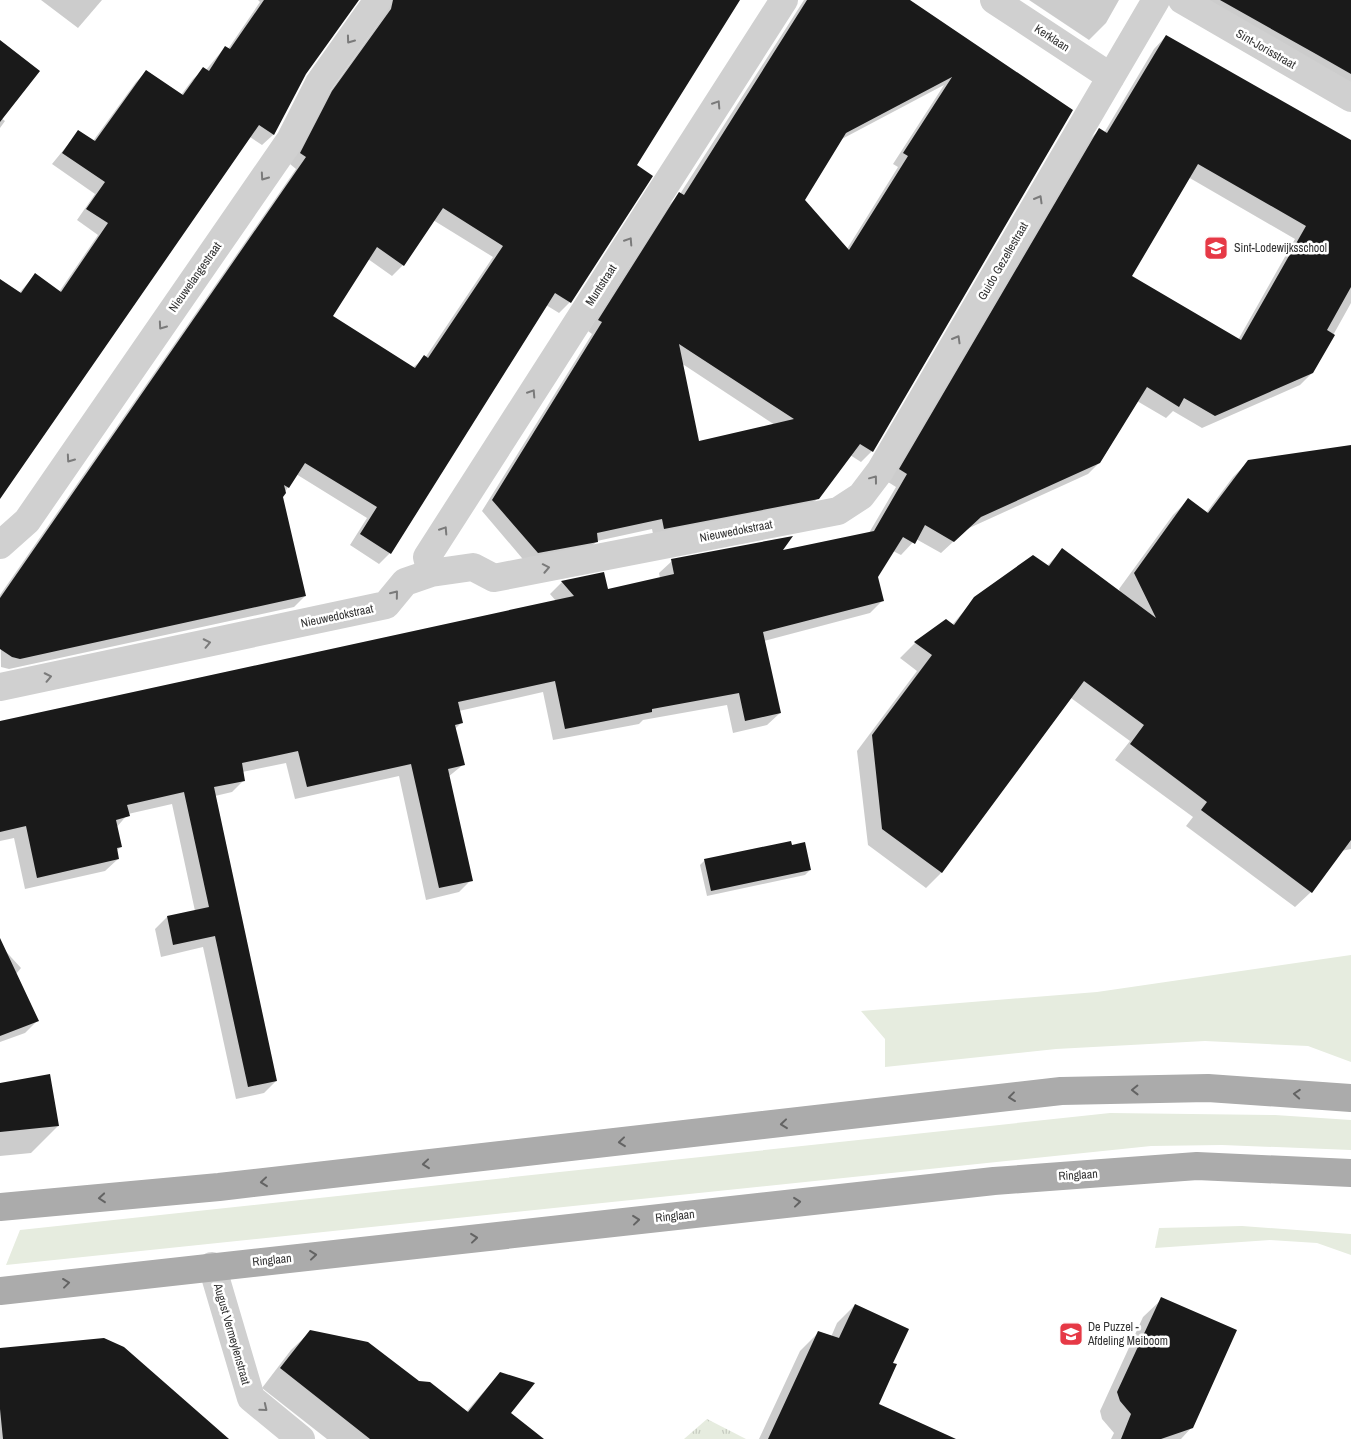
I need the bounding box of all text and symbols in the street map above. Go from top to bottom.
street label: Kerklaan [1031,21,1073,55]
street label: Sint-Jorisstraat [1233,25,1299,73]
one-way arrow [347,34,356,44]
one-way arrow [710,101,720,110]
one-way arrow [261,171,270,181]
one-way arrow [1033,195,1043,204]
street label: Guido Gezellestraat [974,219,1032,303]
school or university icon: Sint-Lodewijksschool [1203,235,1229,261]
one-way arrow [623,238,632,247]
street label: Nieuwelangestraat [165,239,225,315]
place label: Sint-Lodewijksschool [1234,240,1327,256]
street label: Muntstraat [582,261,621,309]
one-way arrow [159,320,168,329]
one-way arrow [950,336,960,345]
one-way arrow [526,389,535,398]
one-way arrow [67,454,76,463]
one-way arrow [868,475,877,485]
street label: Nieuwedokstraat [698,516,774,546]
one-way arrow [438,526,447,535]
one-way arrow [542,563,551,573]
one-way arrow [389,591,398,600]
street label: Nieuwedokstraat [299,600,375,632]
one-way arrow [202,638,211,649]
one-way arrow [43,672,52,682]
one-way arrow [1131,1085,1138,1095]
one-way arrow [1293,1089,1301,1100]
one-way arrow [1008,1091,1016,1102]
one-way arrow [780,1118,788,1129]
one-way arrow [618,1136,626,1147]
one-way arrow [421,1158,429,1169]
street label: Ringlaan [1058,1166,1098,1184]
one-way arrow [260,1176,268,1187]
one-way arrow [98,1192,106,1203]
one-way arrow [794,1197,802,1208]
street label: Ringlaan [655,1206,695,1226]
one-way arrow [632,1215,640,1226]
one-way arrow [471,1233,479,1244]
street label: Ringlaan [252,1250,292,1270]
one-way arrow [309,1250,317,1261]
one-way arrow [62,1278,70,1289]
street label: August Vermeylenstraat [210,1281,254,1387]
place label: De Puzzel - Afdeling Meiboom [1087,1319,1168,1349]
school or university icon: De Puzzel - Afdeling Meiboom [1058,1321,1084,1347]
one-way arrow [258,1403,267,1412]

